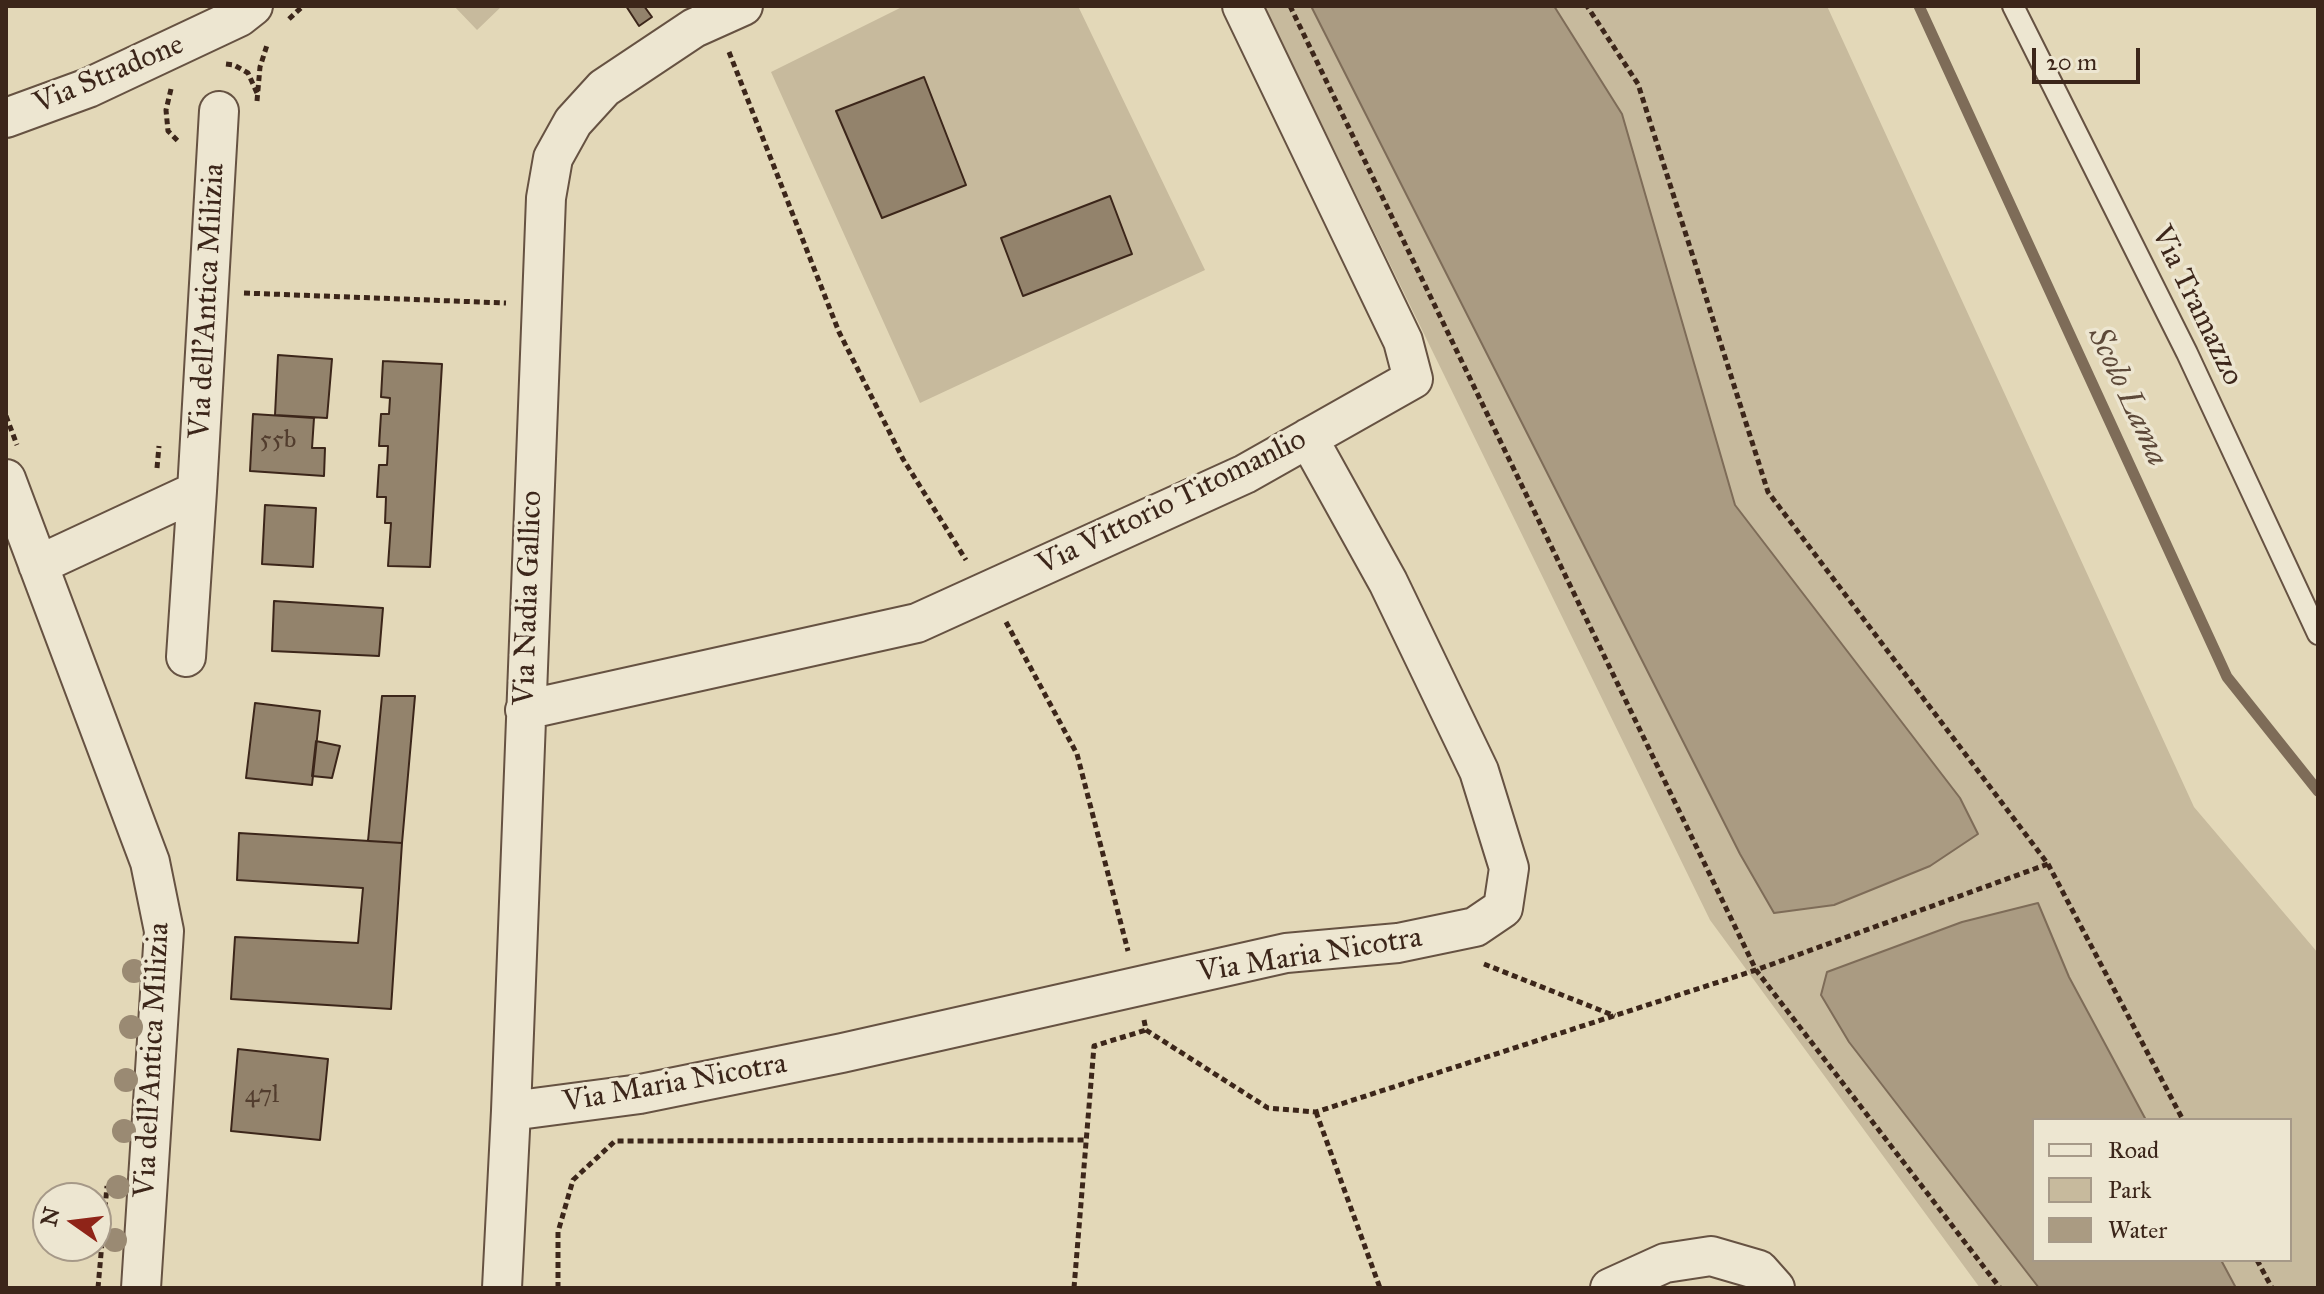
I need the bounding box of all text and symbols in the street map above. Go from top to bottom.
street label: Via Stradone [29,27,189,123]
scale bar [2036,32,2144,82]
text: 20 m [2046,47,2097,77]
street label: Via dell'Antica Milizia [183,163,233,439]
street label: Via Tramazzo [2142,220,2250,392]
water label: Scolo Lama [2078,321,2176,473]
street label: Via Vittorio Titomanlio [1032,422,1312,584]
house number: 55b [260,425,296,457]
street label: Via Nadia Gallico [507,490,551,706]
street label: Via Maria Nicotra [1195,921,1425,991]
street label: Via dell'Antica Milizia [128,922,178,1198]
street label: Via Maria Nicotra [560,1047,790,1121]
house number: 47l [245,1080,279,1112]
legend [2032,1118,2292,1262]
text: Road [2108,1135,2159,1165]
text: Park [2108,1175,2151,1205]
north arrow [32,1182,112,1262]
text: N [35,1204,66,1229]
text: Water [2108,1215,2167,1245]

